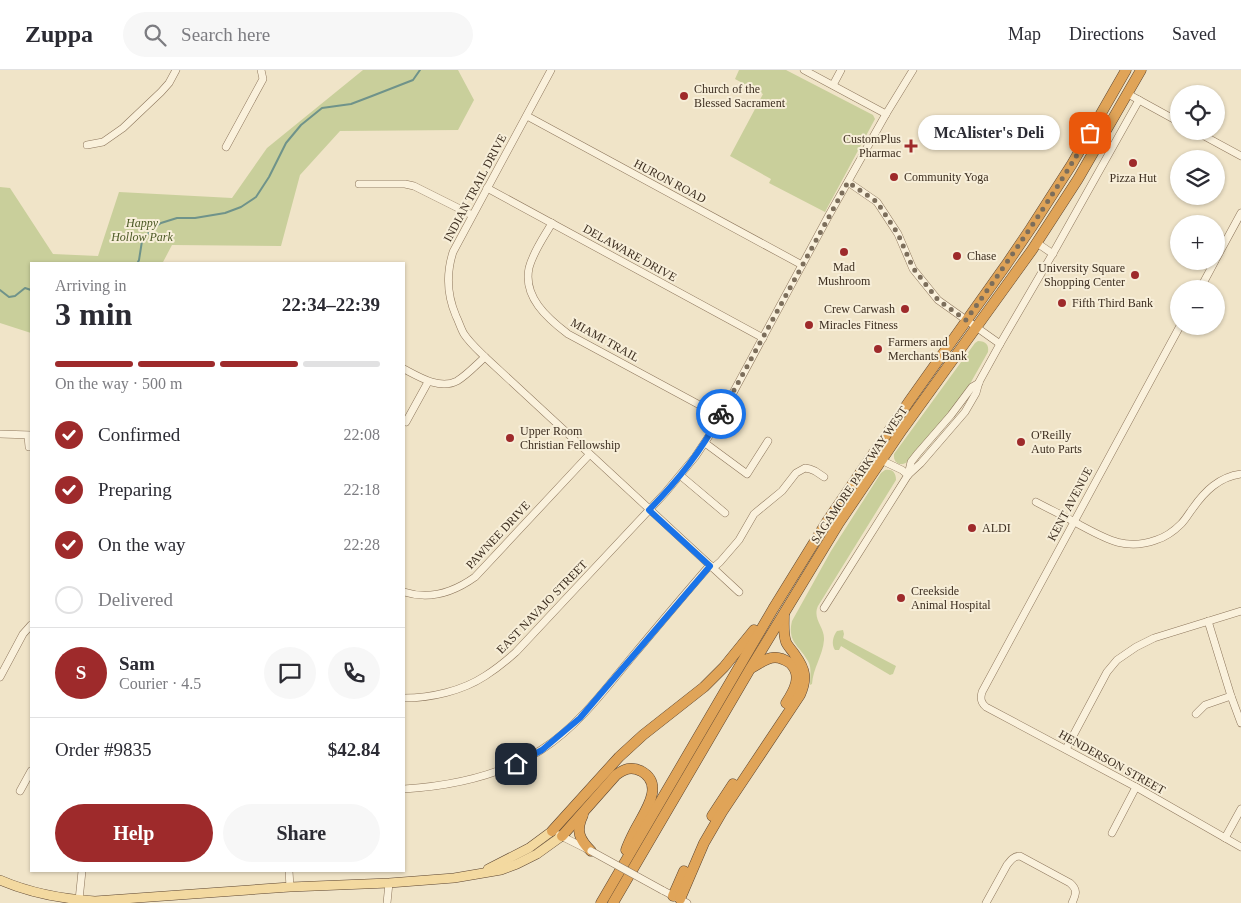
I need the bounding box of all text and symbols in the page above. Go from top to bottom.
search box [123,12,473,57]
text: Zuppa [25,21,93,47]
icon: search [141,21,169,49]
text: Search here [181,24,270,45]
text: Map [1008,24,1041,44]
text: Directions [1069,24,1144,44]
text: Saved [1172,24,1216,44]
place label: Church of the Blessed Sacrament [694,82,786,110]
map controls [1170,85,1225,335]
button: locate [1170,85,1225,140]
marker: Church of the Blessed Sacrament [678,90,690,102]
pin [1069,112,1111,154]
callout: McAlister's Deli [918,116,1060,150]
icon: bag [1076,119,1104,147]
text: McAlister's Deli [934,124,1044,141]
street label: INDIAN TRAIL DRIVE [441,132,509,244]
place label: CustomPlus Pharmac [843,132,901,160]
marker: CustomPlus Pharmac [905,140,917,152]
button: layers [1170,150,1225,205]
street label: HURON ROAD [632,156,709,206]
marker: Pizza Hut [1127,157,1139,169]
place label: Community Yoga [904,170,989,184]
marker: Community Yoga [888,171,900,183]
place label: Pizza Hut [1110,171,1157,185]
button: + [1170,215,1225,270]
park label: Happy Hollow Park [110,216,174,244]
street label: DELAWARE DRIVE [581,221,679,285]
marker: Mad Mushroom [838,246,850,258]
place label: Chase [967,249,996,263]
marker: Chase [951,250,963,262]
place label: Mad Mushroom [818,260,871,288]
place label: University Square Shopping Center [1038,261,1125,289]
marker: University Square Shopping Center [1129,269,1141,281]
text: Arriving in [55,277,127,294]
button: − [1170,280,1225,335]
text: 22:34–22:39 [282,294,380,315]
text: 3 min [55,296,132,332]
place label: Fifth Third Bank [1072,296,1153,310]
marker: Fifth Third Bank [1056,297,1068,309]
place label: Crew Carwash [824,302,895,316]
marker: Crew Carwash [899,303,911,315]
street label: MIAMI TRAIL [568,315,642,365]
place label: Miracles Fitness [819,318,898,332]
marker: Miracles Fitness [803,319,815,331]
place label: Farmers and Merchants Bank [888,335,967,363]
marker: Farmers and Merchants Bank [872,343,884,355]
text: On the way · 500 m [55,375,183,392]
courier [696,389,746,439]
icon: bike [707,400,735,428]
street label: SAGAMORE PARKWAY WEST [808,403,911,546]
icon: check [55,421,83,449]
text: Confirmed [98,424,180,445]
place label: Upper Room Christian Fellowship [520,424,620,452]
text: 22:08 [344,426,380,443]
place label: O'Reilly Auto Parts [1031,428,1082,456]
marker: Upper Room Christian Fellowship [504,432,516,444]
marker: O'Reilly Auto Parts [1015,436,1027,448]
street label: KENT AVENUE [1045,465,1095,543]
icon: check [55,476,83,504]
text: Preparing [98,479,172,500]
text: 22:18 [344,481,380,498]
street label: PAWNEE DRIVE [463,498,533,572]
place label: ALDI [982,521,1011,535]
marker: ALDI [966,522,978,534]
icon: check [55,531,83,559]
text: On the way [98,534,186,555]
text: 22:28 [344,536,380,553]
street label: EAST NAVAJO STREET [494,557,591,657]
place label: Creekside Animal Hospital [911,584,991,612]
text: Delivered [98,589,173,610]
marker: Creekside Animal Hospital [895,592,907,604]
button: chat [264,647,316,699]
button: phone [328,647,380,699]
text: Sam [119,653,155,674]
text: S [76,662,86,683]
text: Courier · 4.5 [119,675,201,692]
street label: HENDERSON STREET [1056,727,1168,797]
text: Order #9835 [55,739,152,760]
text: $42.84 [328,739,380,760]
pin [495,743,537,785]
icon: home [502,750,530,778]
button: Help [55,804,213,862]
button: Share [223,804,380,862]

